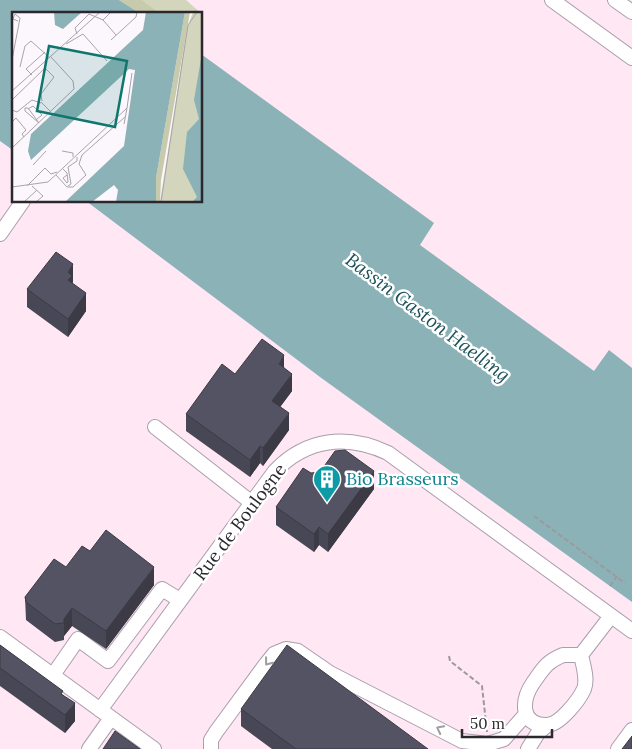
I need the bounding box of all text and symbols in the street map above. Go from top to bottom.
inset map [12,12,202,202]
water label: Bassin Gaston Haelling [341,247,515,387]
street label: Rue de Boulogne [188,459,291,585]
building icon: Bio Brasseurs [312,464,342,503]
place label: Bio Brasseurs [346,467,459,490]
one-way arrow [265,656,274,665]
scale bar [462,706,552,738]
text: 50 m [470,714,505,733]
one-way arrow [436,725,445,735]

